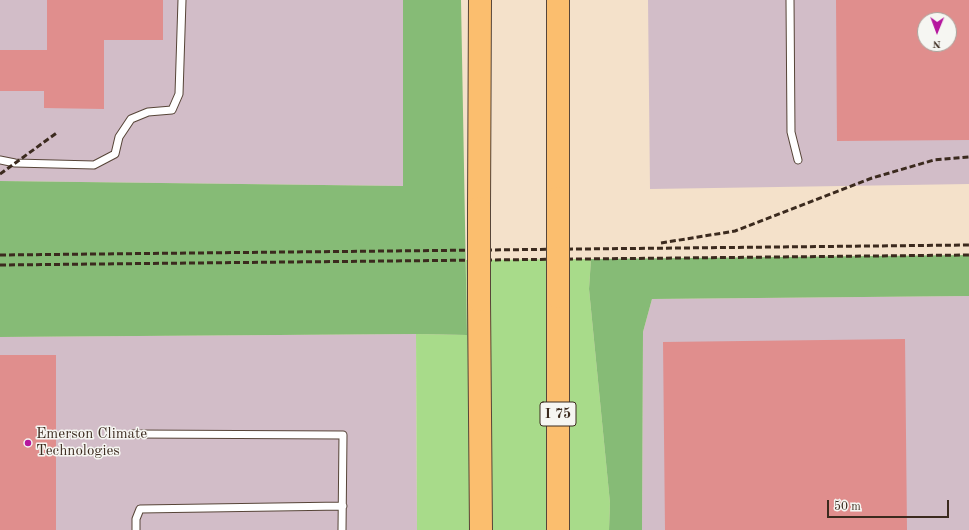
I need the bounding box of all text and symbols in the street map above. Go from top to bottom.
north arrow [917,12,957,52]
text: N [933,38,941,49]
road number: I 75 [540,402,576,426]
place label: Emerson Climate Technologies [36,425,147,460]
marker: Emerson Climate Technologies [23,438,33,448]
scale bar [829,492,951,518]
text: 50 m [834,501,861,513]

